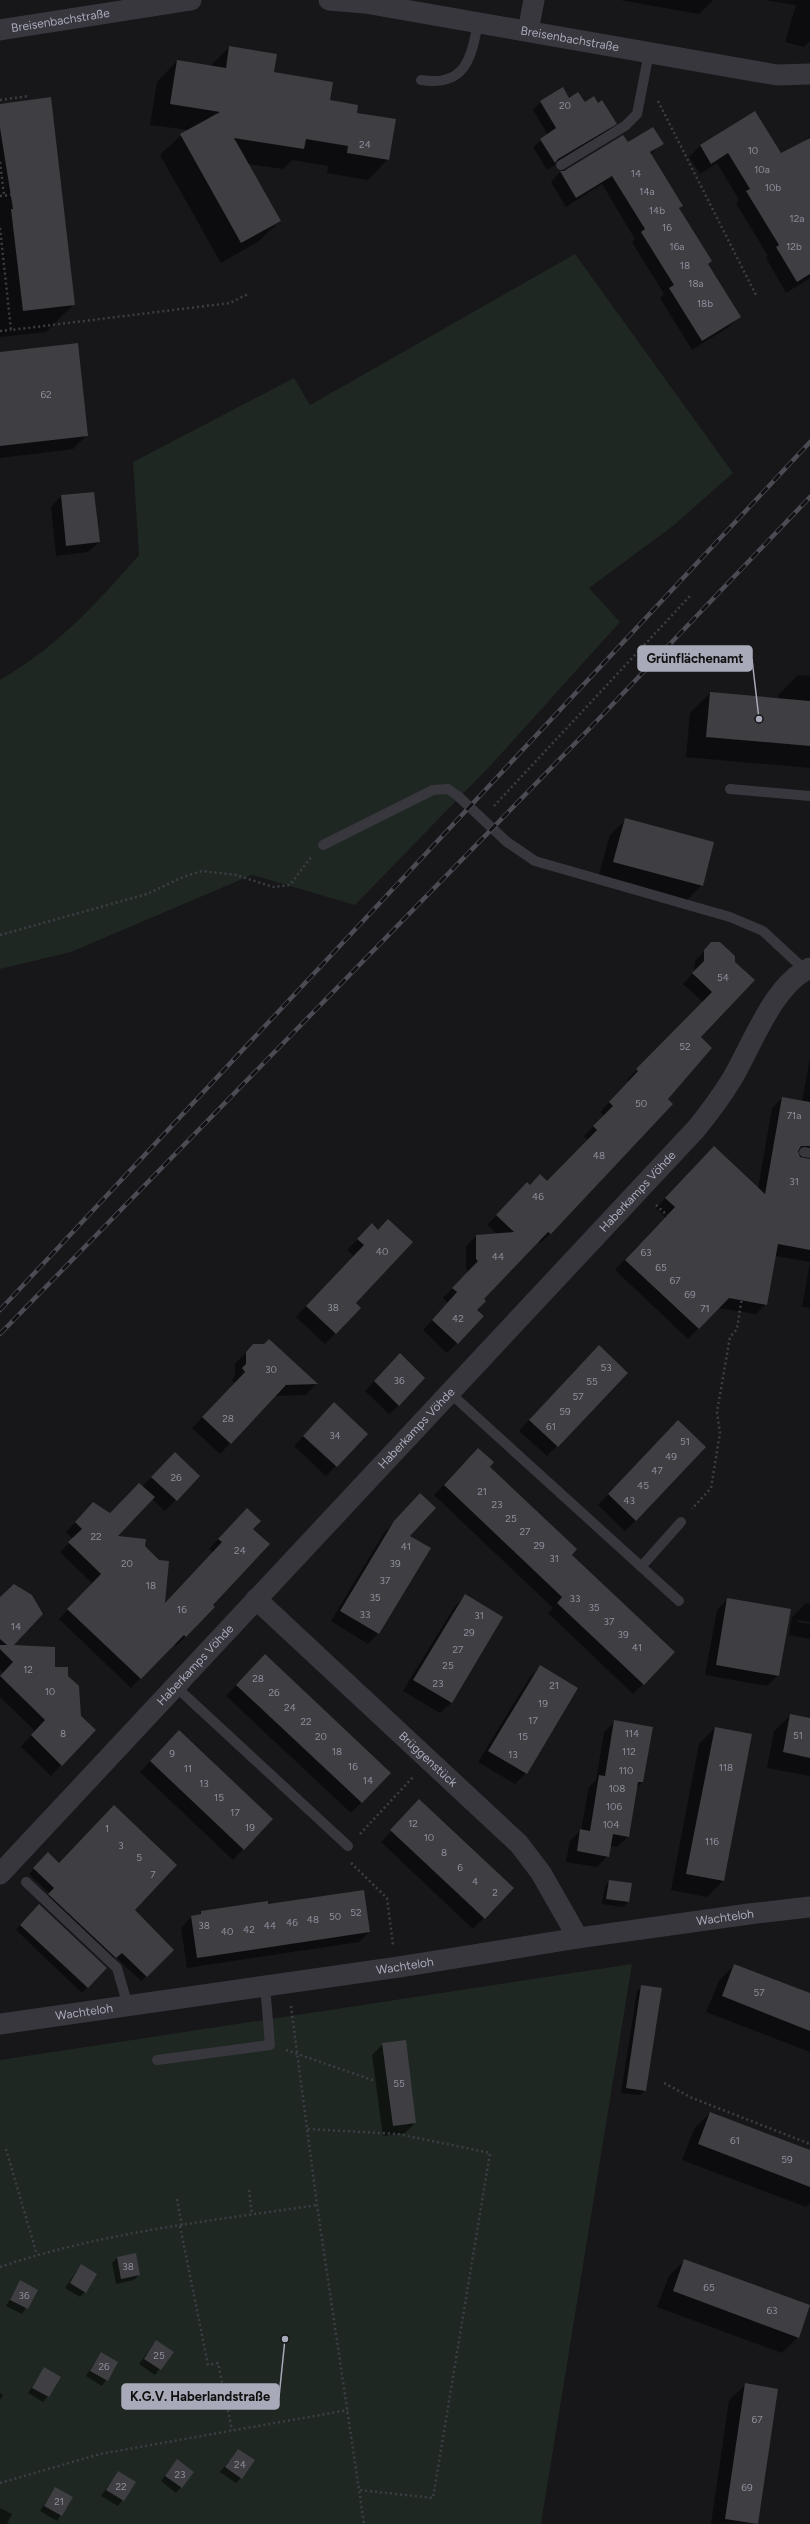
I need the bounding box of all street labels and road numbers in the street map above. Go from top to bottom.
street label: Breisenbachstraße [10,6,111,35]
street label: Breisenbachstraße [519,23,620,54]
street label: Haberkamps Vöhde [596,1148,679,1235]
street label: Haberkamps Vöhde [375,1385,458,1472]
street label: Haberkamps Vöhde [154,1621,237,1708]
street label: Brüggenstück [396,1729,460,1790]
street label: Wachteloh [696,1906,755,1928]
street label: Wachteloh [375,1954,435,1977]
street label: Wachteloh [55,2001,114,2023]

